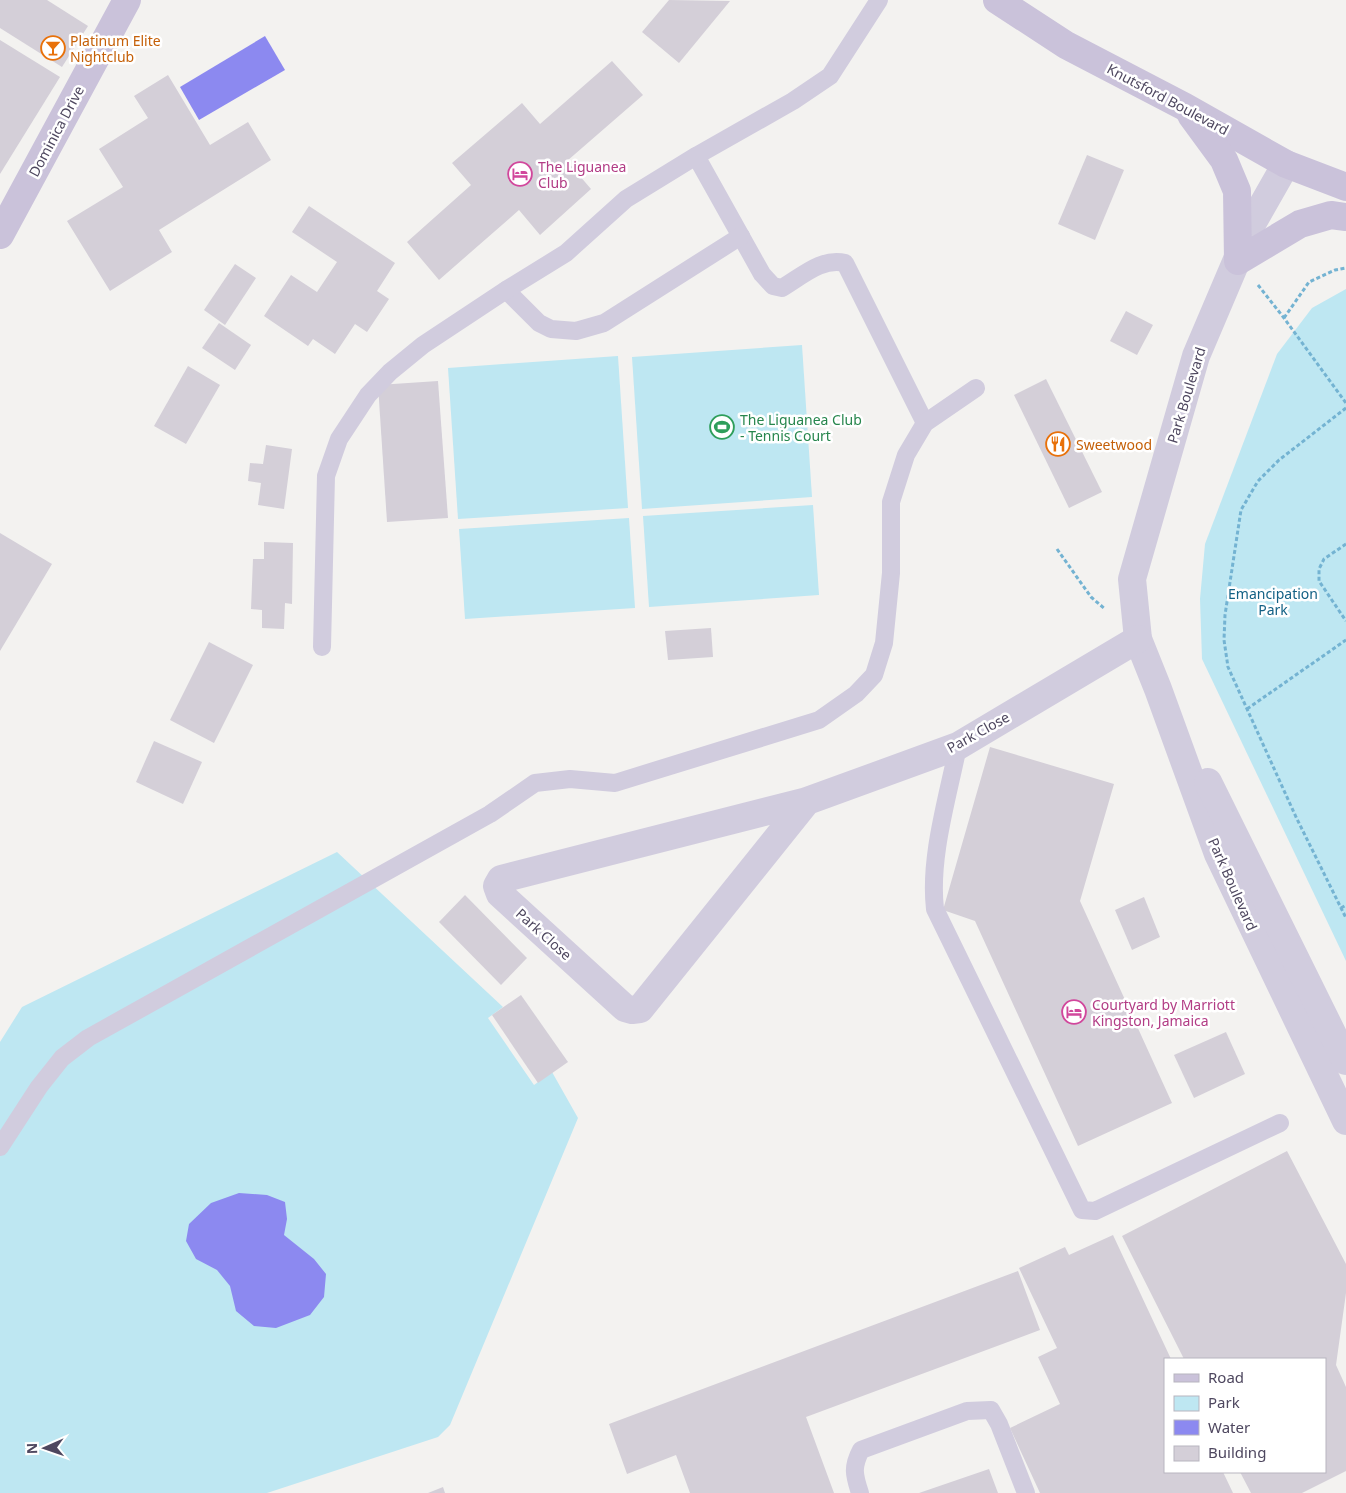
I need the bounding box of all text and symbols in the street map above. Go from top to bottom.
place label: Platinum Elite Nightclub [70,31,161,66]
bar icon: Platinum Elite Nightclub [40,35,66,61]
street label: Knutsford Boulevard [1104,59,1232,139]
street label: Dominica Drive [24,82,88,180]
place label: The Liguanea Club [538,157,626,192]
hotel icon: The Liguanea Club [507,161,533,187]
street label: Park Boulevard [1162,345,1210,445]
place label: The Liguanea Club - Tennis Court [740,410,862,445]
sports icon: The Liguanea Club - Tennis Court [709,414,735,440]
restaurant icon: Sweetwood [1045,431,1071,457]
place label: Sweetwood [1076,435,1152,454]
park label: Emancipation Park [1228,584,1318,619]
street label: Park Close [943,707,1013,757]
street label: Park Boulevard [1204,835,1262,933]
street label: Park Close [512,904,576,964]
place label: Courtyard by Marriott Kingston, Jamaica [1092,995,1235,1030]
hotel icon: Courtyard by Marriott Kingston, Jamaica [1061,999,1087,1025]
legend [1164,1358,1326,1473]
text: Road [1208,1367,1244,1387]
text: Park [1208,1392,1240,1412]
text: Water [1208,1417,1250,1437]
north arrow [20,1423,70,1473]
text: N [22,1442,41,1454]
text: Building [1208,1442,1266,1462]

